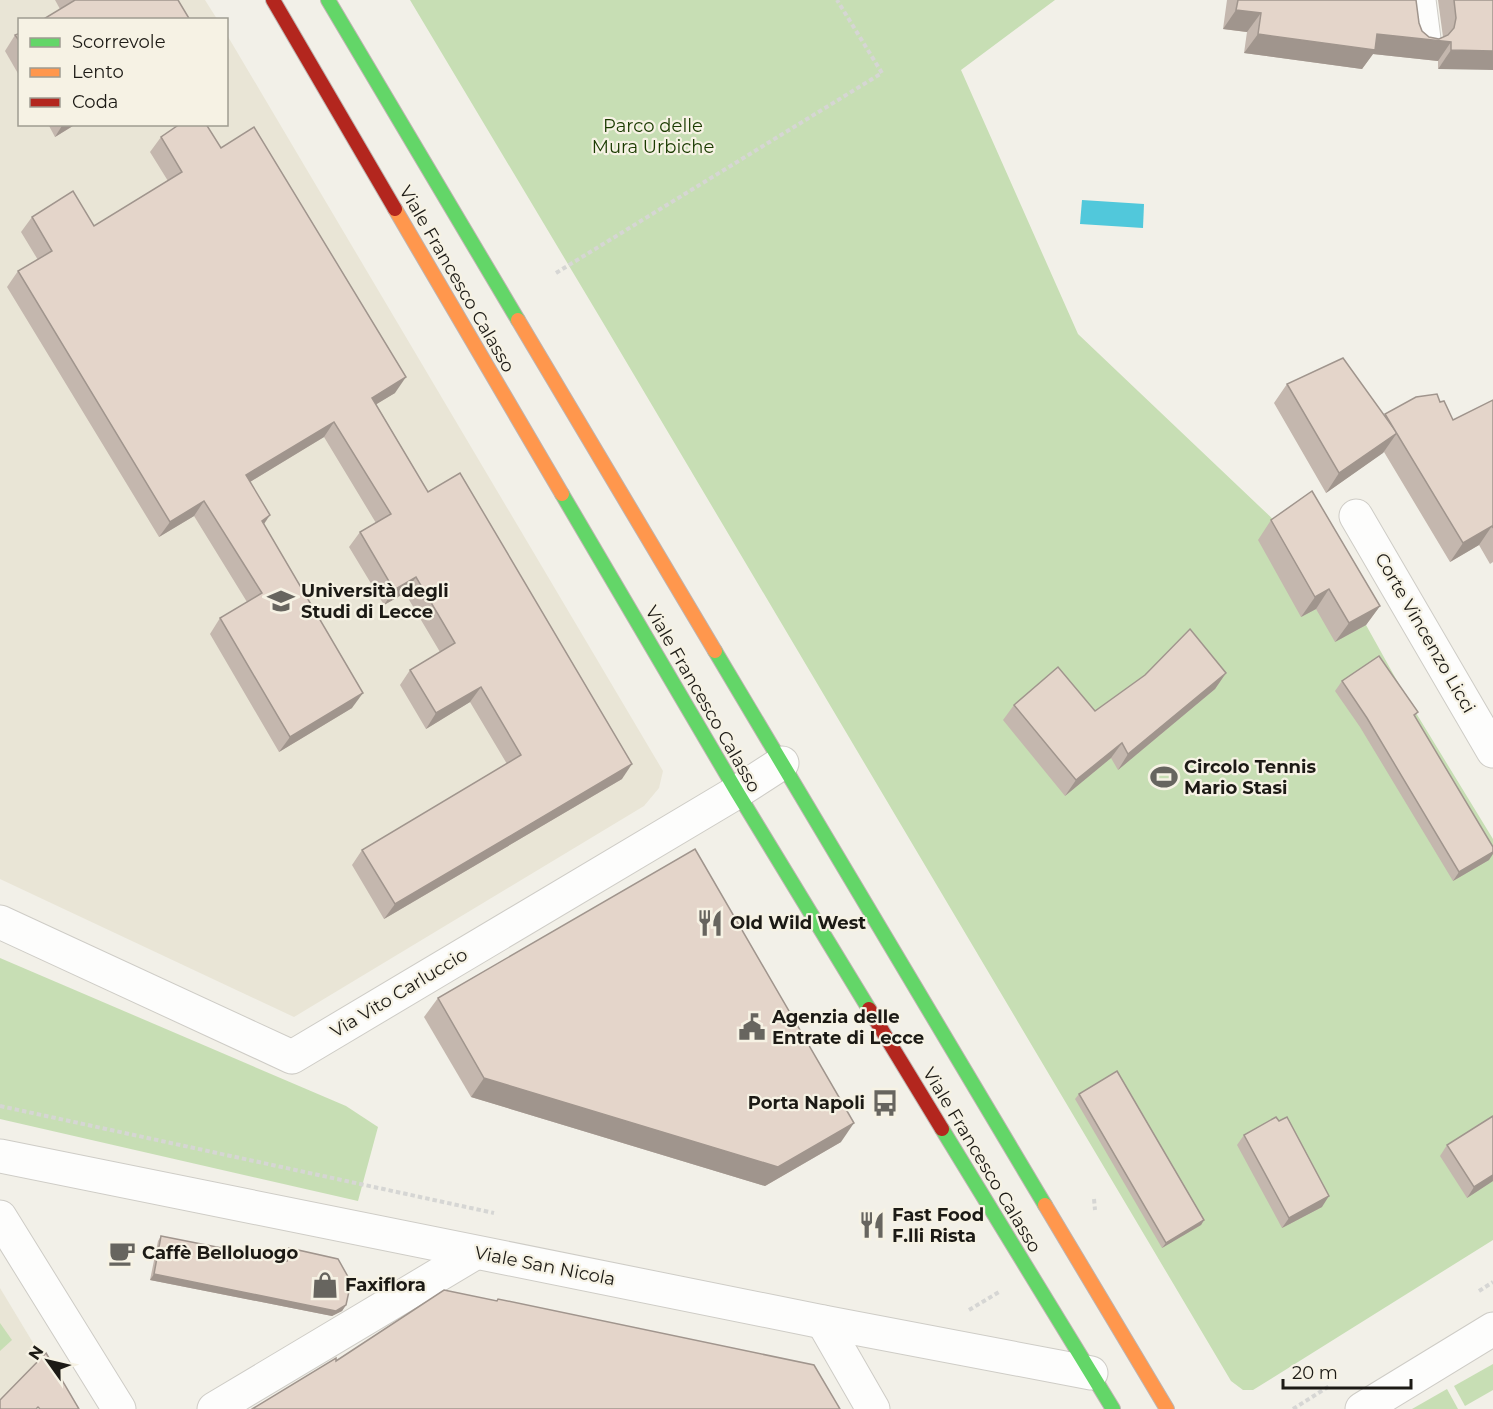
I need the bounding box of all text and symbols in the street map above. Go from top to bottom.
legend [18,18,228,126]
text: Scorrevole [72,31,166,53]
text: Lento [72,61,124,83]
text: Coda [72,91,118,113]
park label: Parco delle Mura Urbiche [592,115,714,158]
street label: Viale Francesco Calasso [395,182,519,376]
street label: Corte Vincenzo Licci [1370,549,1480,717]
place label: Università degli Studi di Lecce [301,580,449,623]
school or university icon: Università degli Studi di Lecce [266,586,296,616]
street label: Viale Francesco Calasso [641,602,765,796]
place label: Circolo Tennis Mario Stasi [1184,756,1316,799]
sports icon: Circolo Tennis Mario Stasi [1149,762,1179,792]
restaurant icon: Old Wild West [695,908,725,938]
place label: Old Wild West [730,912,866,934]
street label: Via Vito Carluccio [327,943,471,1043]
place label: Agenzia delle Entrate di Lecce [771,1006,924,1049]
public building icon: Agenzia delle Entrate di Lecce [737,1012,767,1042]
street label: Viale Francesco Calasso [918,1064,1046,1256]
bus stop icon: Porta Napoli [870,1088,900,1118]
place label: Porta Napoli [748,1092,865,1114]
place label: Fast Food F.lli Rista [892,1204,984,1247]
restaurant icon: Fast Food F.lli Rista [857,1210,887,1240]
cafe icon: Caffè Belloluogo [107,1238,137,1268]
place label: Caffè Belloluogo [142,1242,298,1264]
street label: Viale San Nicola [473,1242,617,1290]
shop icon: Faxiflora [310,1270,340,1300]
place label: Faxiflora [345,1274,426,1296]
north arrow [18,1331,78,1391]
text: N [24,1342,47,1364]
scale bar [1283,1352,1410,1390]
text: 20 m [1292,1362,1338,1384]

